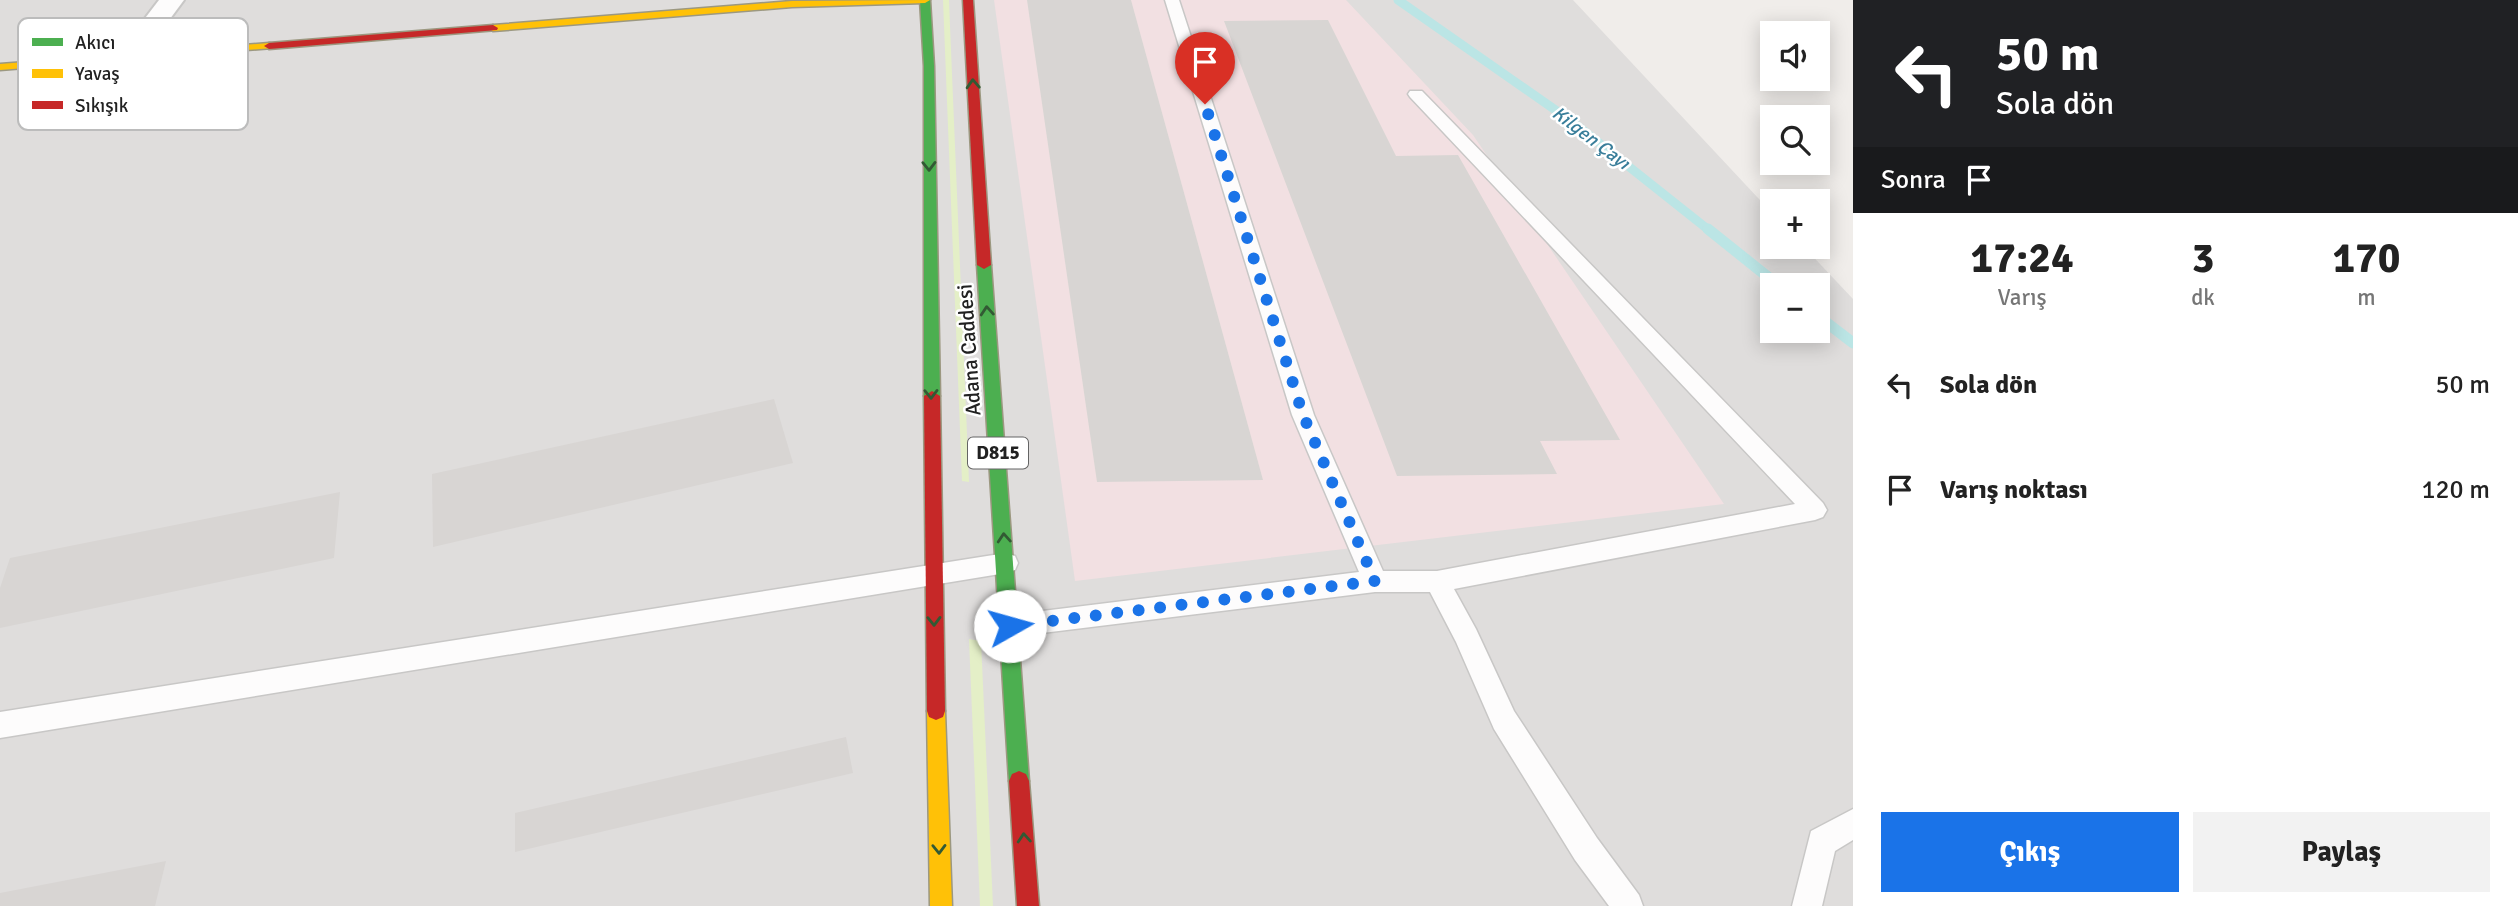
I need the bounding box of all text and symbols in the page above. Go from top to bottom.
legend [18,18,248,130]
map controls [1760,21,1830,343]
button: sound [1760,21,1830,91]
text: 50 m [1996,24,2099,84]
icon: left [1881,28,1972,119]
text: Akıcı [75,31,115,55]
pin [1175,32,1235,104]
icon: arrive [1186,43,1224,81]
text: Yavaş [75,62,120,86]
one-way arrow [965,78,980,89]
text: Sola dön [1996,84,2114,123]
text: Sıkışık [75,94,129,118]
water label: Kilgen Çayı [1547,101,1635,175]
button: search [1760,105,1830,175]
one-way arrow [922,161,937,172]
icon: arrive [1960,161,1998,199]
text: Sonra [1881,164,1946,196]
button: + [1760,189,1830,259]
text: 17:24 [1971,233,2074,284]
text: 3 [2192,233,2214,284]
text: 170 [2332,233,2400,284]
button: − [1760,273,1830,343]
street label: Adana Caddesi [951,283,987,417]
text: Varış [1998,283,2047,312]
text: dk [2191,283,2215,312]
text: m [2357,283,2376,312]
one-way arrow [980,305,995,316]
icon: left [1881,366,1919,404]
text: Sola dön [1940,369,2037,401]
text: 50 m [2435,369,2490,401]
one-way arrow [924,388,939,399]
road number: D815 [968,437,1028,468]
icon: arrive [1881,471,1919,509]
text: Varış noktası [1940,474,2088,506]
text: 120 m [2421,474,2490,506]
one-way arrow [997,532,1012,543]
position arrow [973,589,1047,663]
one-way arrow [926,616,942,627]
button: Çıkış [1881,812,2179,892]
button: Paylaş [2193,812,2490,892]
one-way arrow [1017,832,1032,843]
one-way arrow [932,843,947,854]

